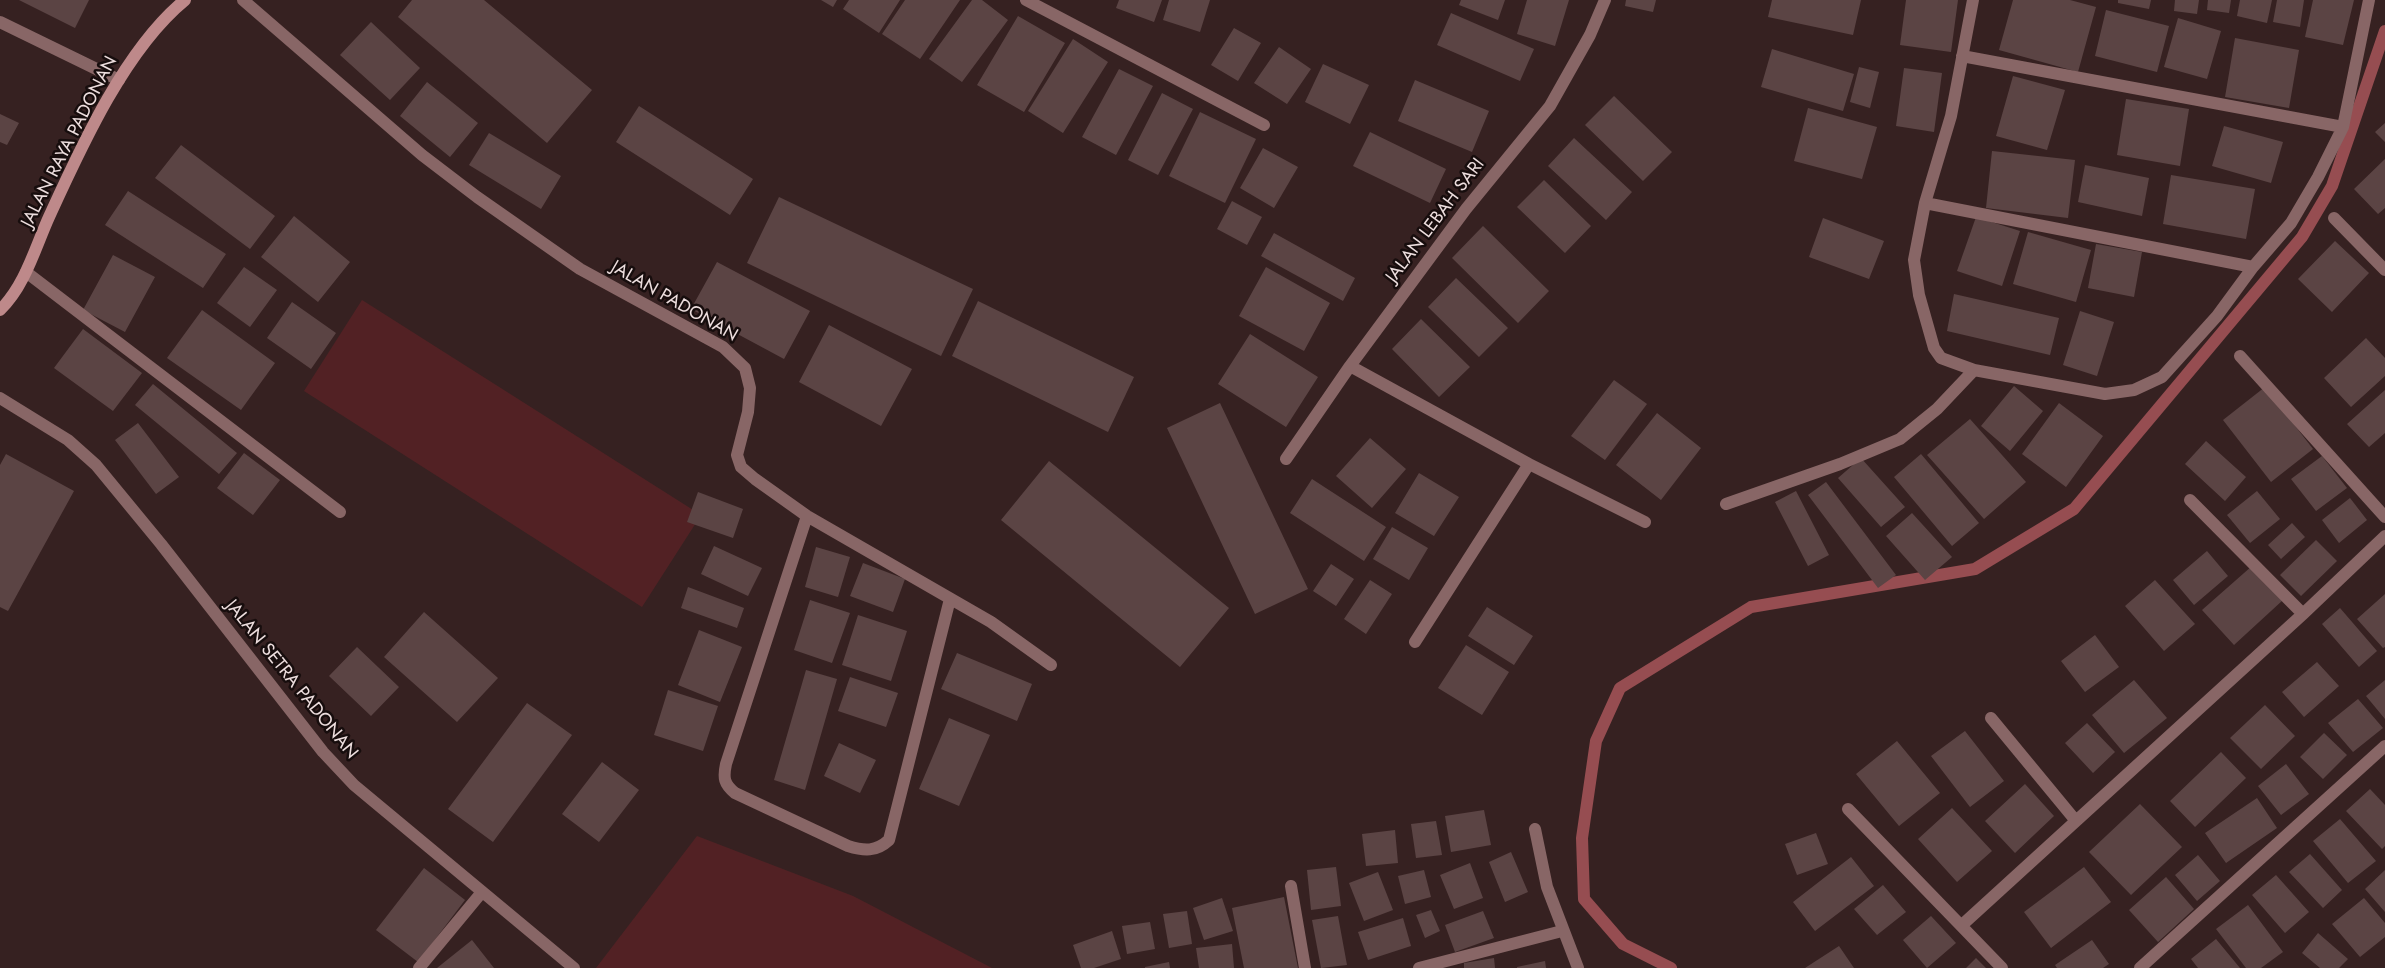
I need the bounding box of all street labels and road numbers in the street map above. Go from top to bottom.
street label: JALAN RAYA PADONAN [17,53,123,231]
street label: JALAN LEBAH SARI [1382,155,1490,287]
street label: JALAN PADONAN [607,257,741,347]
street label: JALAN SETRA PADONAN [220,596,362,764]

